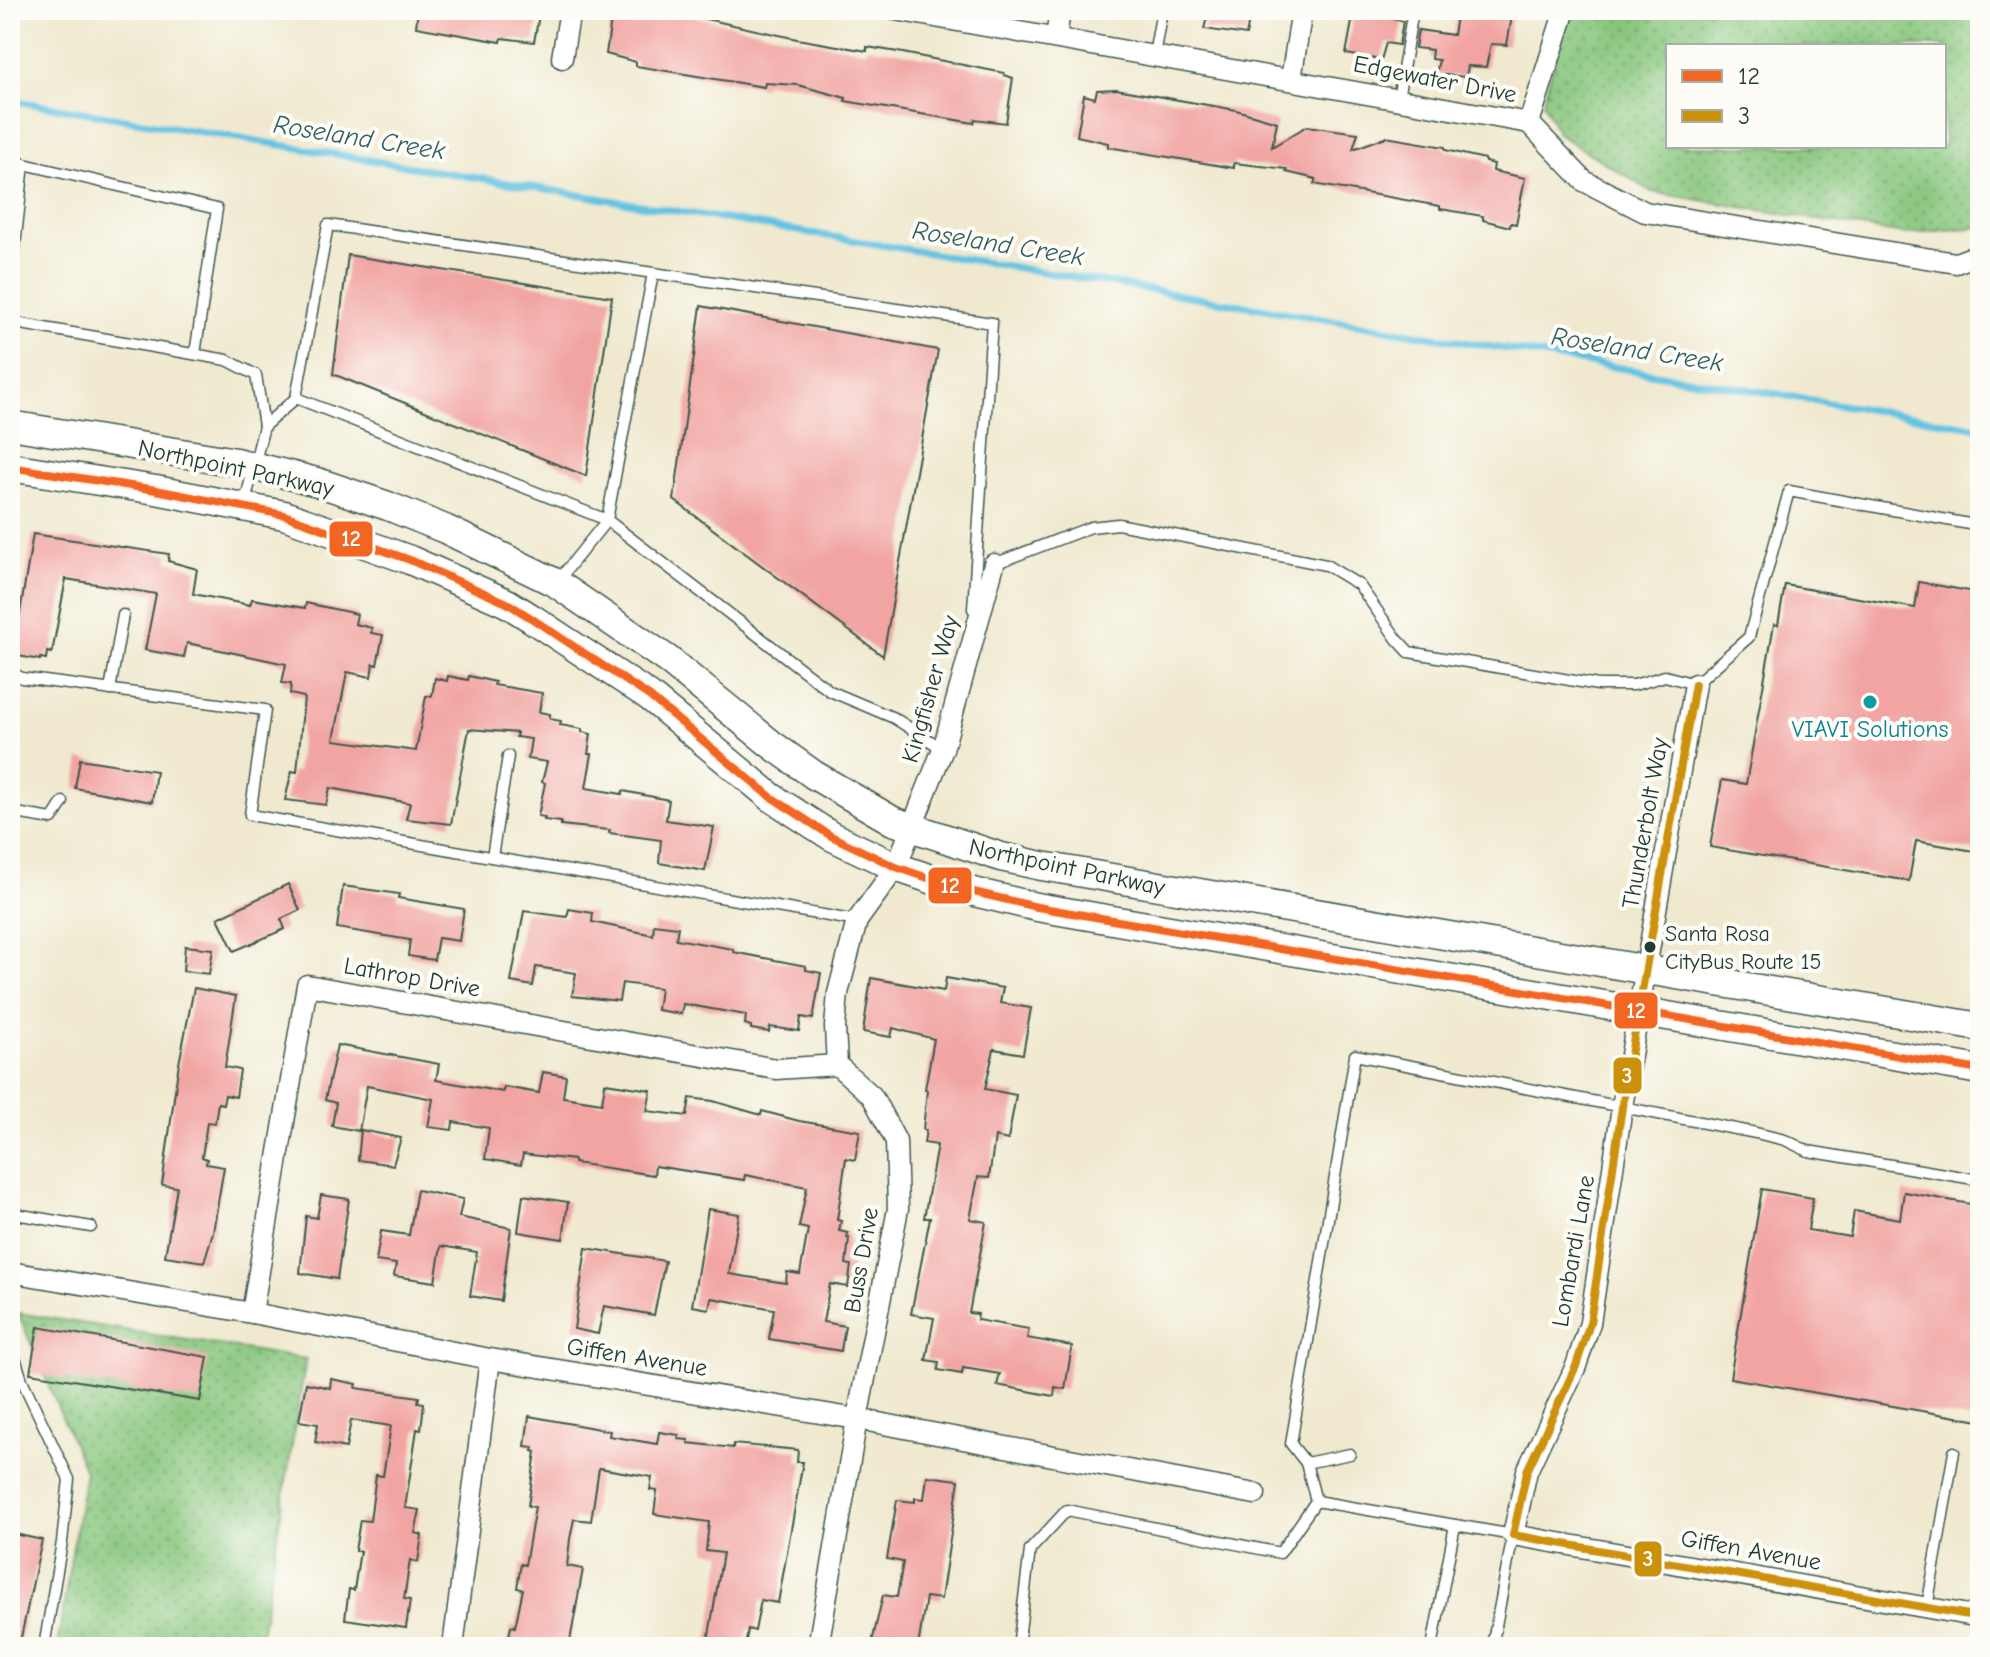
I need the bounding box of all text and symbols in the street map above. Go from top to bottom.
legend [1666,44,1946,148]
street label: Edgewater Drive [1351,49,1519,109]
text: 12 [1738,62,1760,90]
text: 3 [1738,102,1750,130]
water label: Roseland Creek [271,110,447,166]
water label: Roseland Creek [910,216,1086,272]
water label: Roseland Creek [1549,322,1725,378]
street label: Northpoint Parkway [135,434,337,503]
line badge: 12 [328,520,374,558]
text: 12 [341,526,361,552]
street label: Kingfisher Way [896,612,964,766]
marker: VIAVI Solutions [1861,693,1879,711]
place label: VIAVI Solutions [1791,715,1949,743]
street label: Thunderbolt Way [1616,735,1674,911]
street label: Northpoint Parkway [966,833,1168,902]
line badge: 12 [927,866,973,905]
text: 12 [940,873,960,899]
place label: Santa Rosa CityBus Route 15 [1665,921,1821,975]
marker: Santa Rosa CityBus Route 15 [1642,939,1658,955]
street label: Lathrop Drive [342,951,482,1003]
line badge: 12 [1613,991,1659,1030]
text: 12 [1626,998,1646,1024]
line badge: 3 [1612,1056,1643,1095]
text: 3 [1622,1063,1632,1089]
street label: Lombardi Lane [1546,1173,1600,1329]
street label: Buss Drive [838,1205,884,1315]
street label: Giffen Avenue [565,1332,709,1382]
street label: Giffen Avenue [1679,1524,1823,1576]
line badge: 3 [1633,1540,1663,1578]
text: 3 [1643,1546,1653,1572]

